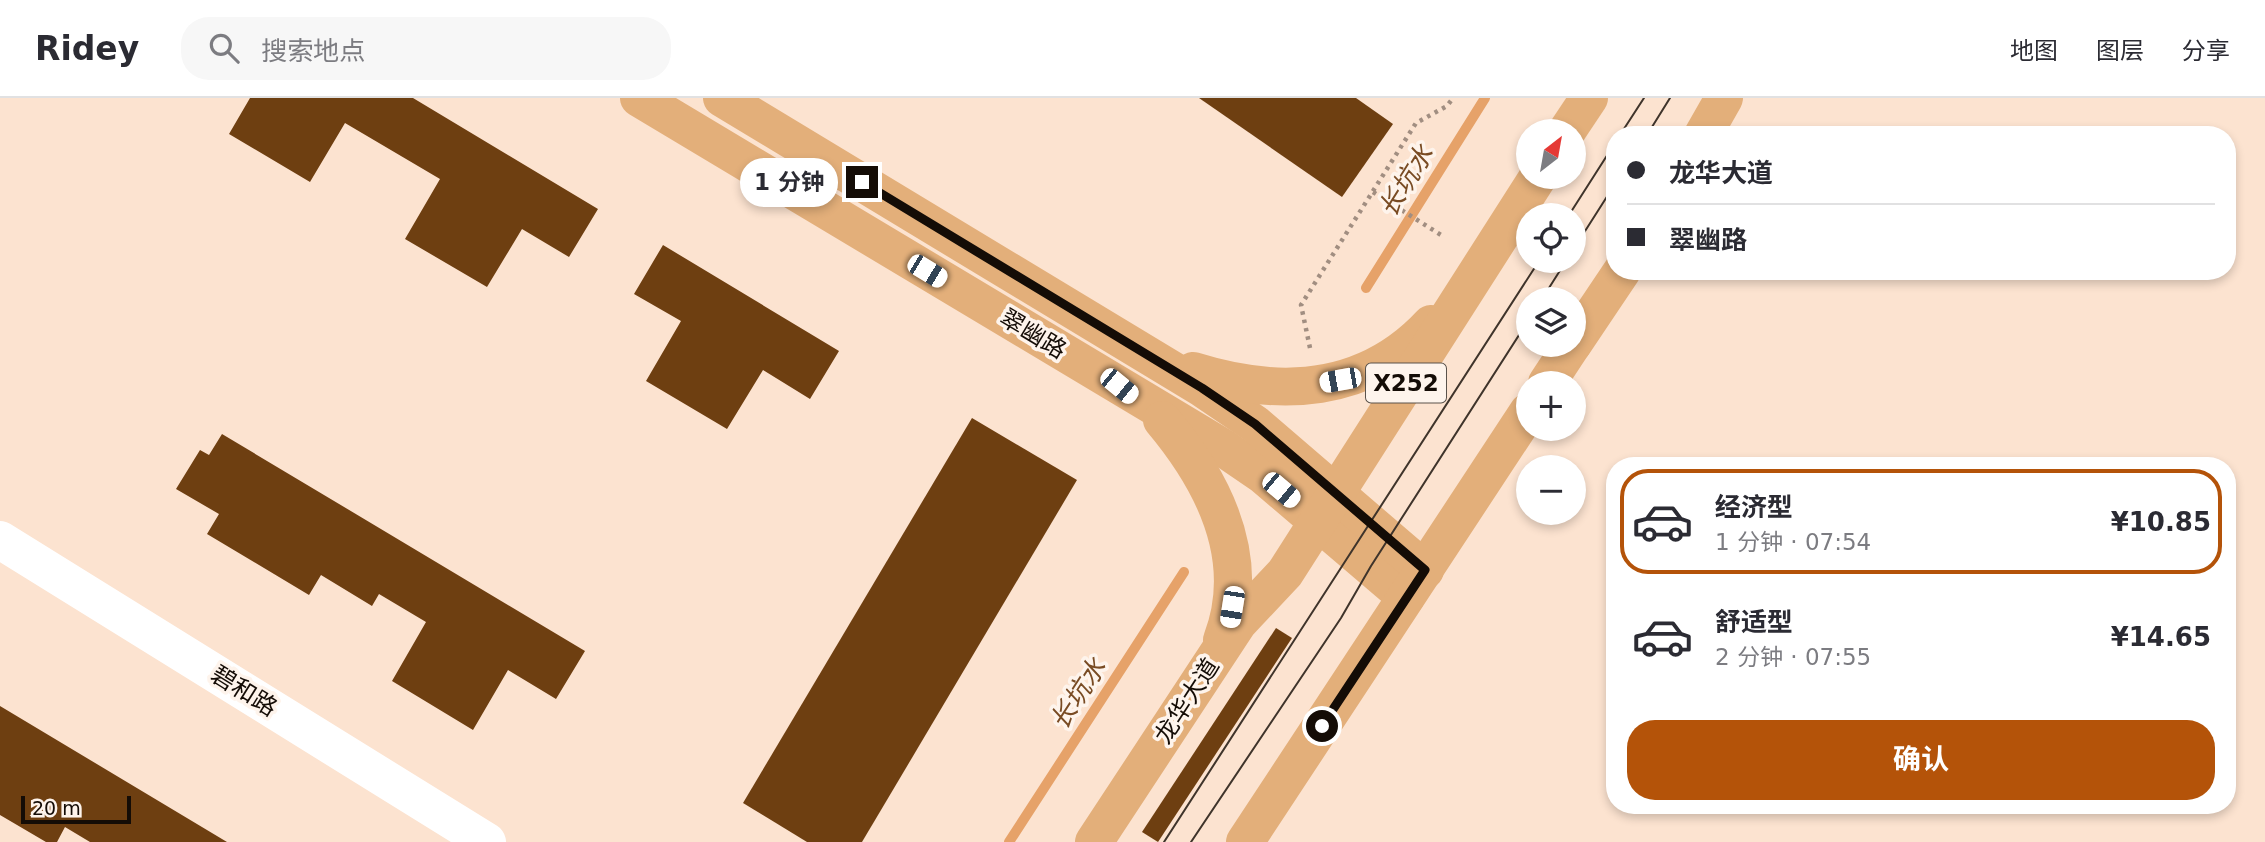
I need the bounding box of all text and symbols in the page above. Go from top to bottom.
search box [181,17,671,80]
text: Ridey [35,29,139,68]
icon: search [205,29,243,67]
text: 搜索地点 [261,36,365,66]
text: 地图 [2010,37,2058,65]
text: 图层 [2096,37,2144,65]
text: 分享 [2182,37,2230,65]
north arrow [1516,119,1586,189]
map controls [1516,119,1586,525]
water label: 长坑水 [1373,139,1440,222]
callout: 1 分钟 [740,158,838,206]
text: 龙华大道 [1669,158,1773,188]
route end [846,166,878,198]
text: 1 分钟 [754,169,824,195]
button: locate [1516,203,1586,273]
text: 翠幽路 [1669,225,1747,255]
car [904,251,951,291]
button: layers [1516,287,1586,357]
street label: 翠幽路 [995,303,1071,365]
road number: X252 [1366,364,1446,402]
car [1097,365,1142,407]
car [1318,366,1363,394]
button: + [1516,371,1586,441]
button: − [1516,455,1586,525]
car [1259,468,1304,512]
icon: car [1631,490,1694,553]
text: 经济型 [1715,492,1793,522]
text: ¥10.85 [2111,507,2211,537]
text: 1 分钟 · 07:54 [1715,529,1871,555]
car [1219,585,1246,629]
icon: car [1631,605,1694,668]
text: 舒适型 [1715,607,1793,637]
text: ¥14.65 [2111,622,2211,652]
text: 2 分钟 · 07:55 [1715,644,1871,670]
water label: 长坑水 [1044,652,1112,735]
street label: 龙华大道 [1149,653,1225,749]
street label: 碧和路 [206,660,282,722]
route start [1306,710,1338,742]
button: 确认 [1627,720,2215,800]
scale bar [21,793,131,825]
text: 20 m [32,797,81,819]

